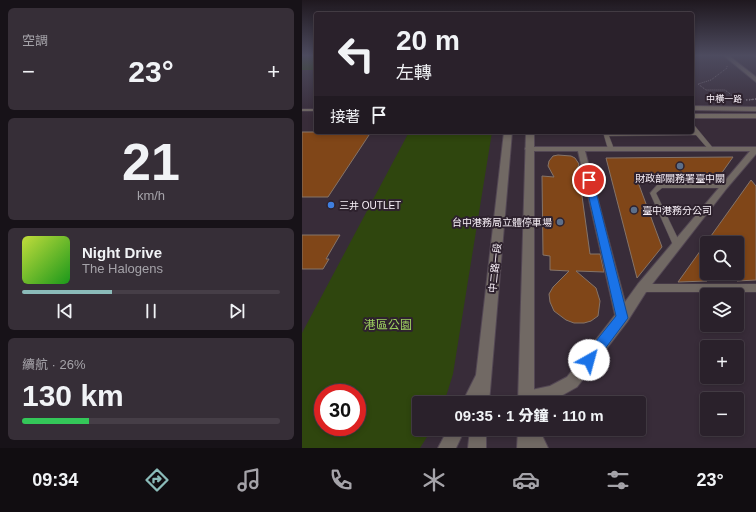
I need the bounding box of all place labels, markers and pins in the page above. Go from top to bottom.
marker: 財政部關務署臺中關 [675,161,685,171]
pin [572,163,606,197]
place label: 財政部關務署臺中關 [635,173,725,184]
marker: 三井 OUTLET [326,200,336,210]
place label: 三井 OUTLET [339,200,401,211]
marker: 臺中港務分公司 [629,205,639,215]
place label: 臺中港務分公司 [642,205,712,216]
place label: 台中港務局立體停車場 [452,217,552,228]
marker: 台中港務局立體停車場 [555,217,565,227]

